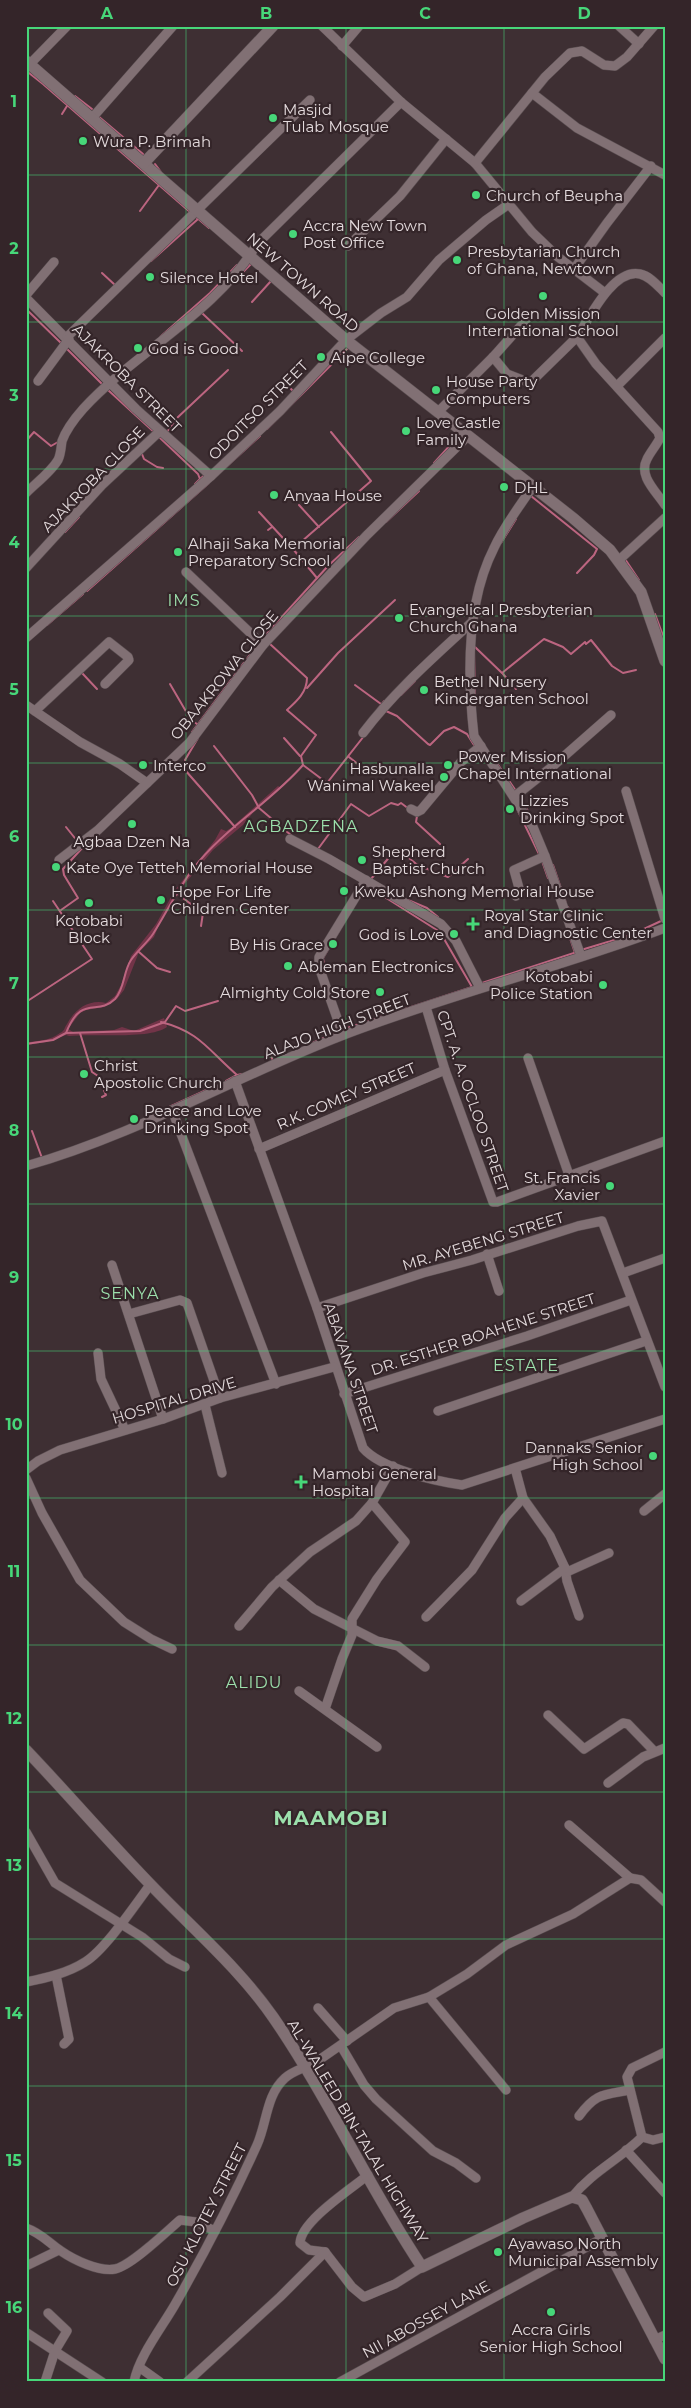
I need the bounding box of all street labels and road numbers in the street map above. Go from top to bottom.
street label: NEW TOWN ROAD [243,228,363,336]
street label: AJAKROBA STREET [69,320,186,437]
street label: ODOITSO STREET [204,356,312,464]
street label: AJAKROBA CLOSE [37,422,149,536]
street label: OBAAKROWA CLOSE [166,606,282,744]
street label: ALAJO HIGH STREET [261,989,414,1063]
street label: CPT. A. A. OCLOO STREET [433,1008,513,1195]
street label: R.K. COMEY STREET [274,1058,419,1134]
street label: MR. AYEBENG STREET [400,1207,566,1275]
street label: DR. ESTHER BOAHENE STREET [368,1289,598,1379]
street label: ABAVANA STREET [320,1300,382,1436]
street label: HOSPITAL DRIVE [110,1372,238,1428]
street label: AL-WALEED BIN-TALAL HIGHWAY [284,2016,433,2247]
street label: OSU KLOTEY STREET [162,2140,251,2290]
street label: NII ABOSSEY LANE [359,2276,493,2362]

